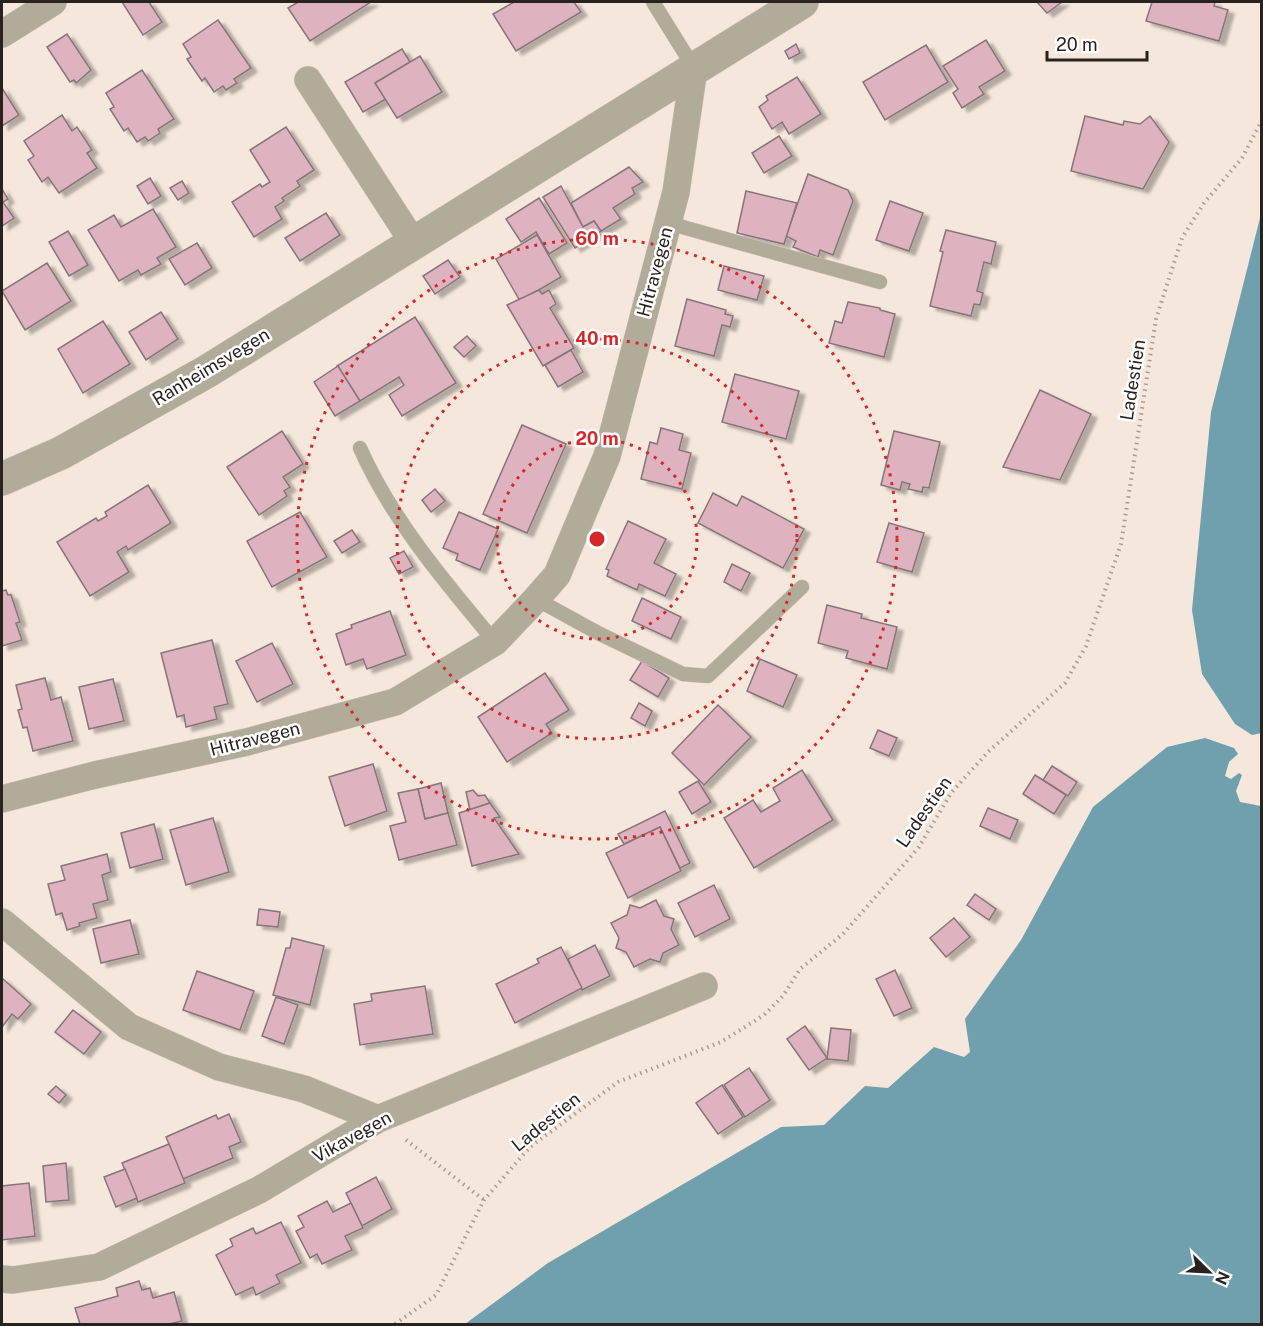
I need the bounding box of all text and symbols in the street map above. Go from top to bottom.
scale bar [1047,24,1148,62]
text: 20 m [1056,34,1098,55]
street label: Hitravegen [632,225,677,319]
text: 60 m [575,228,619,249]
street label: Ranheimsvegen [149,323,273,410]
text: 40 m [575,328,619,349]
street label: Ladestien [1116,338,1149,422]
text: 20 m [575,428,619,449]
centre of rings [587,529,607,549]
street label: Hitravegen [208,717,302,760]
street label: Ladestien [892,772,956,851]
street label: Ladestien [507,1088,584,1156]
street label: Vikavegen [309,1106,395,1167]
north arrow [1179,1242,1239,1302]
text: N [1211,1268,1233,1287]

